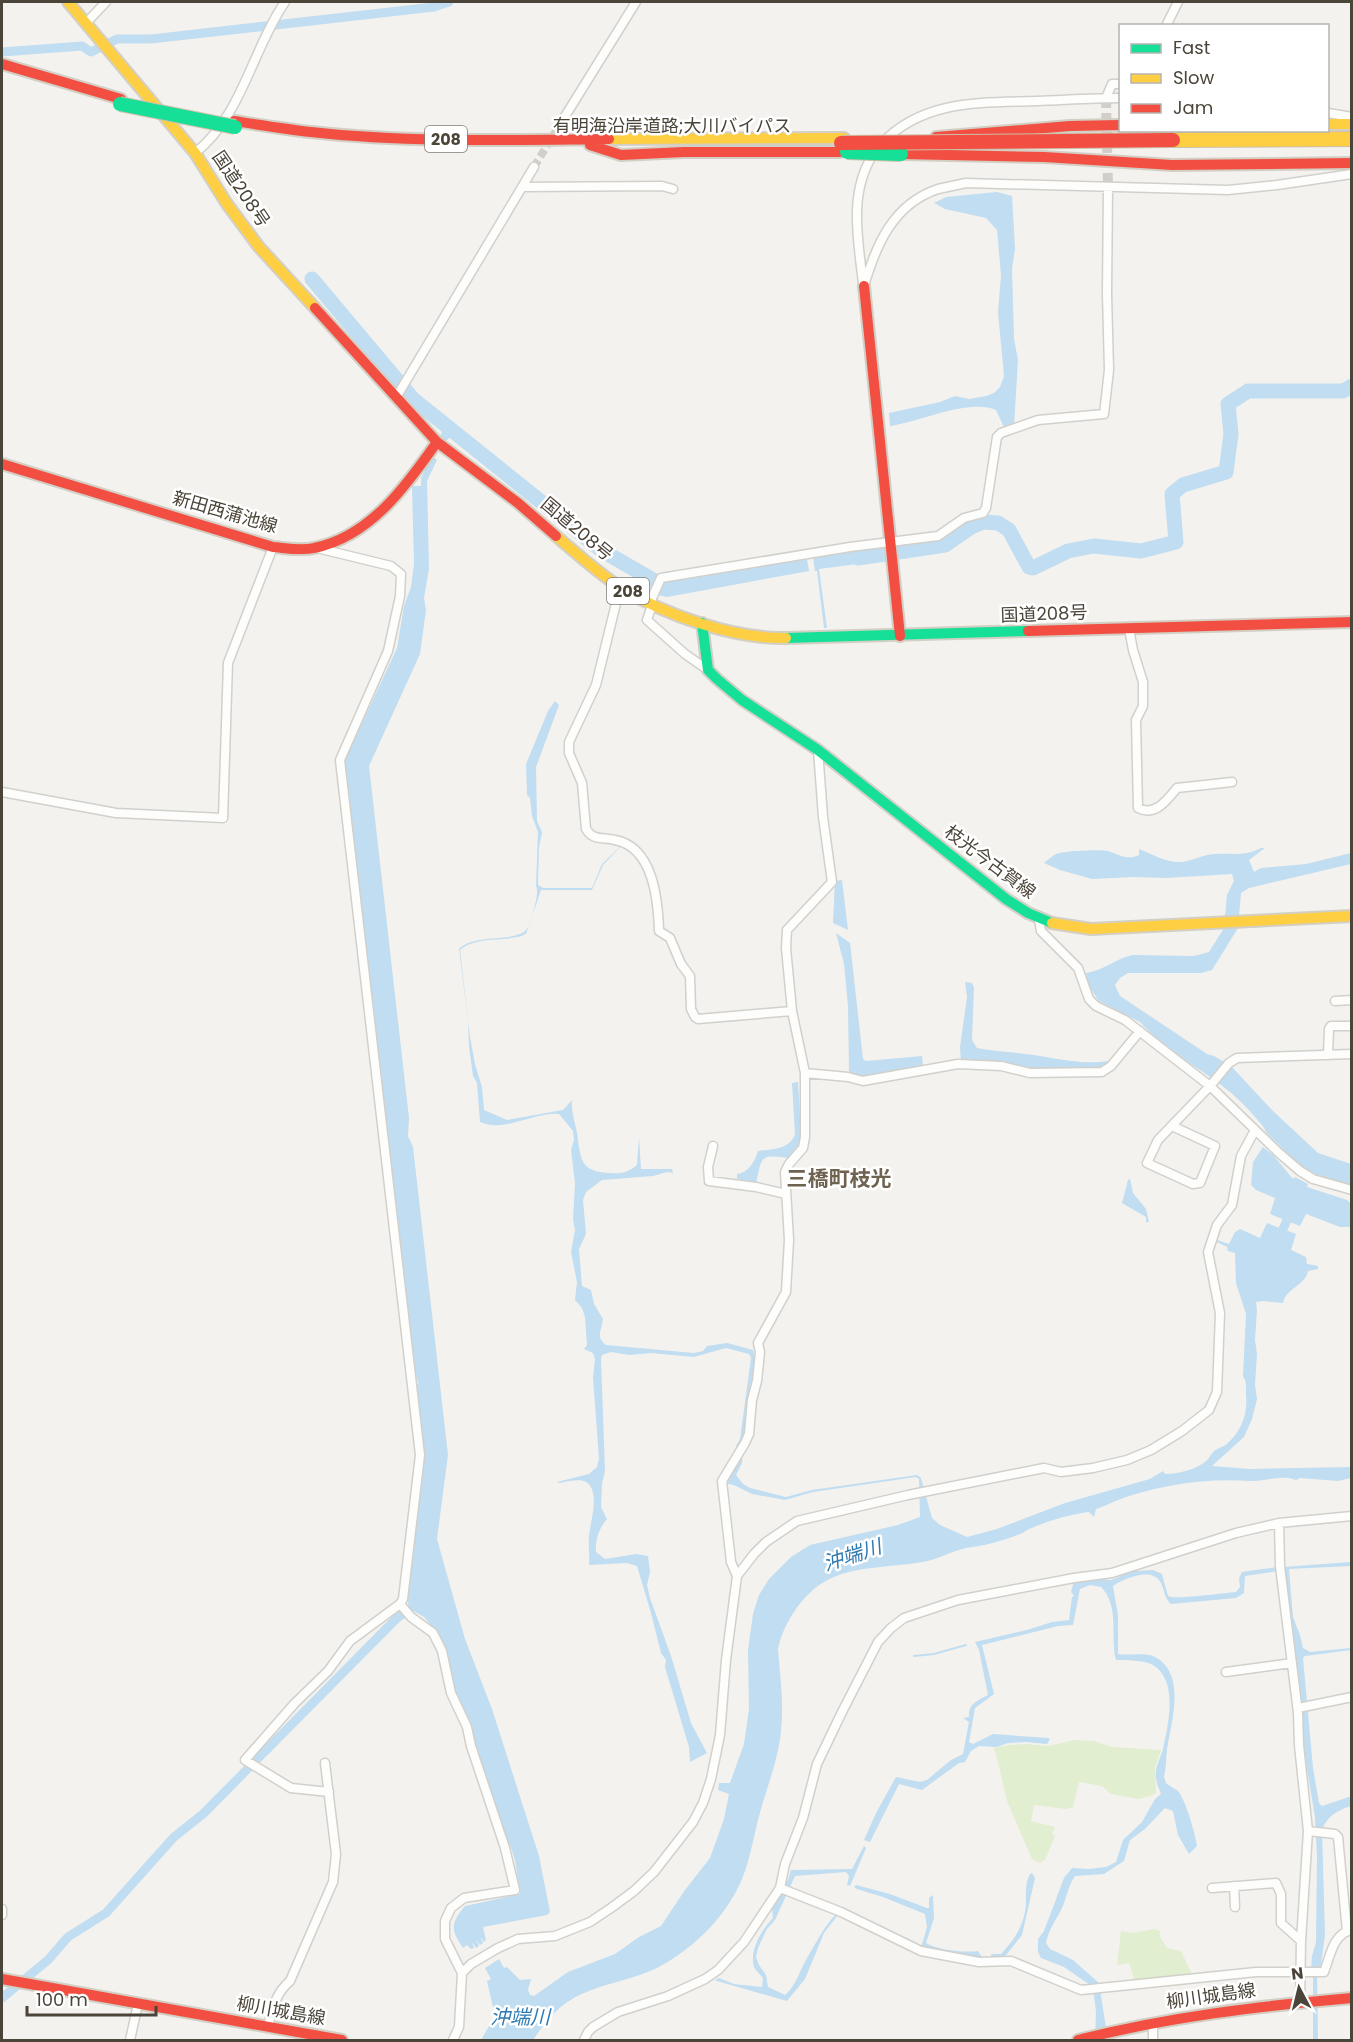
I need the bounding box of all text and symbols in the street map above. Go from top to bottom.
legend [1119,24,1329,132]
text: Fast [1173,35,1210,60]
text: Slow [1173,65,1215,90]
text: Jam [1173,95,1213,120]
street label: 有明海沿岸道路;大川バイパス [553,113,791,138]
road number: 208 [425,126,467,152]
street label: 国道208号 [207,146,276,232]
street label: 新田西蒲池線 [170,485,280,538]
street label: 国道208号 [536,491,619,566]
road number: 208 [607,578,649,604]
street label: 国道208号 [1000,599,1088,628]
street label: 枝光今古賀線 [940,819,1041,904]
district label: 三橋町枝光 [787,1164,892,1193]
water label: 沖端川 [819,1532,887,1578]
north arrow [1269,1958,1329,2018]
text: N [1290,1961,1305,1986]
street label: 柳川城島線 [1165,1977,1257,2014]
scale bar [27,1979,156,2017]
text: 100 m [36,1987,88,2012]
street label: 柳川城島線 [235,1990,328,2031]
water label: 沖端川 [490,2003,552,2031]

